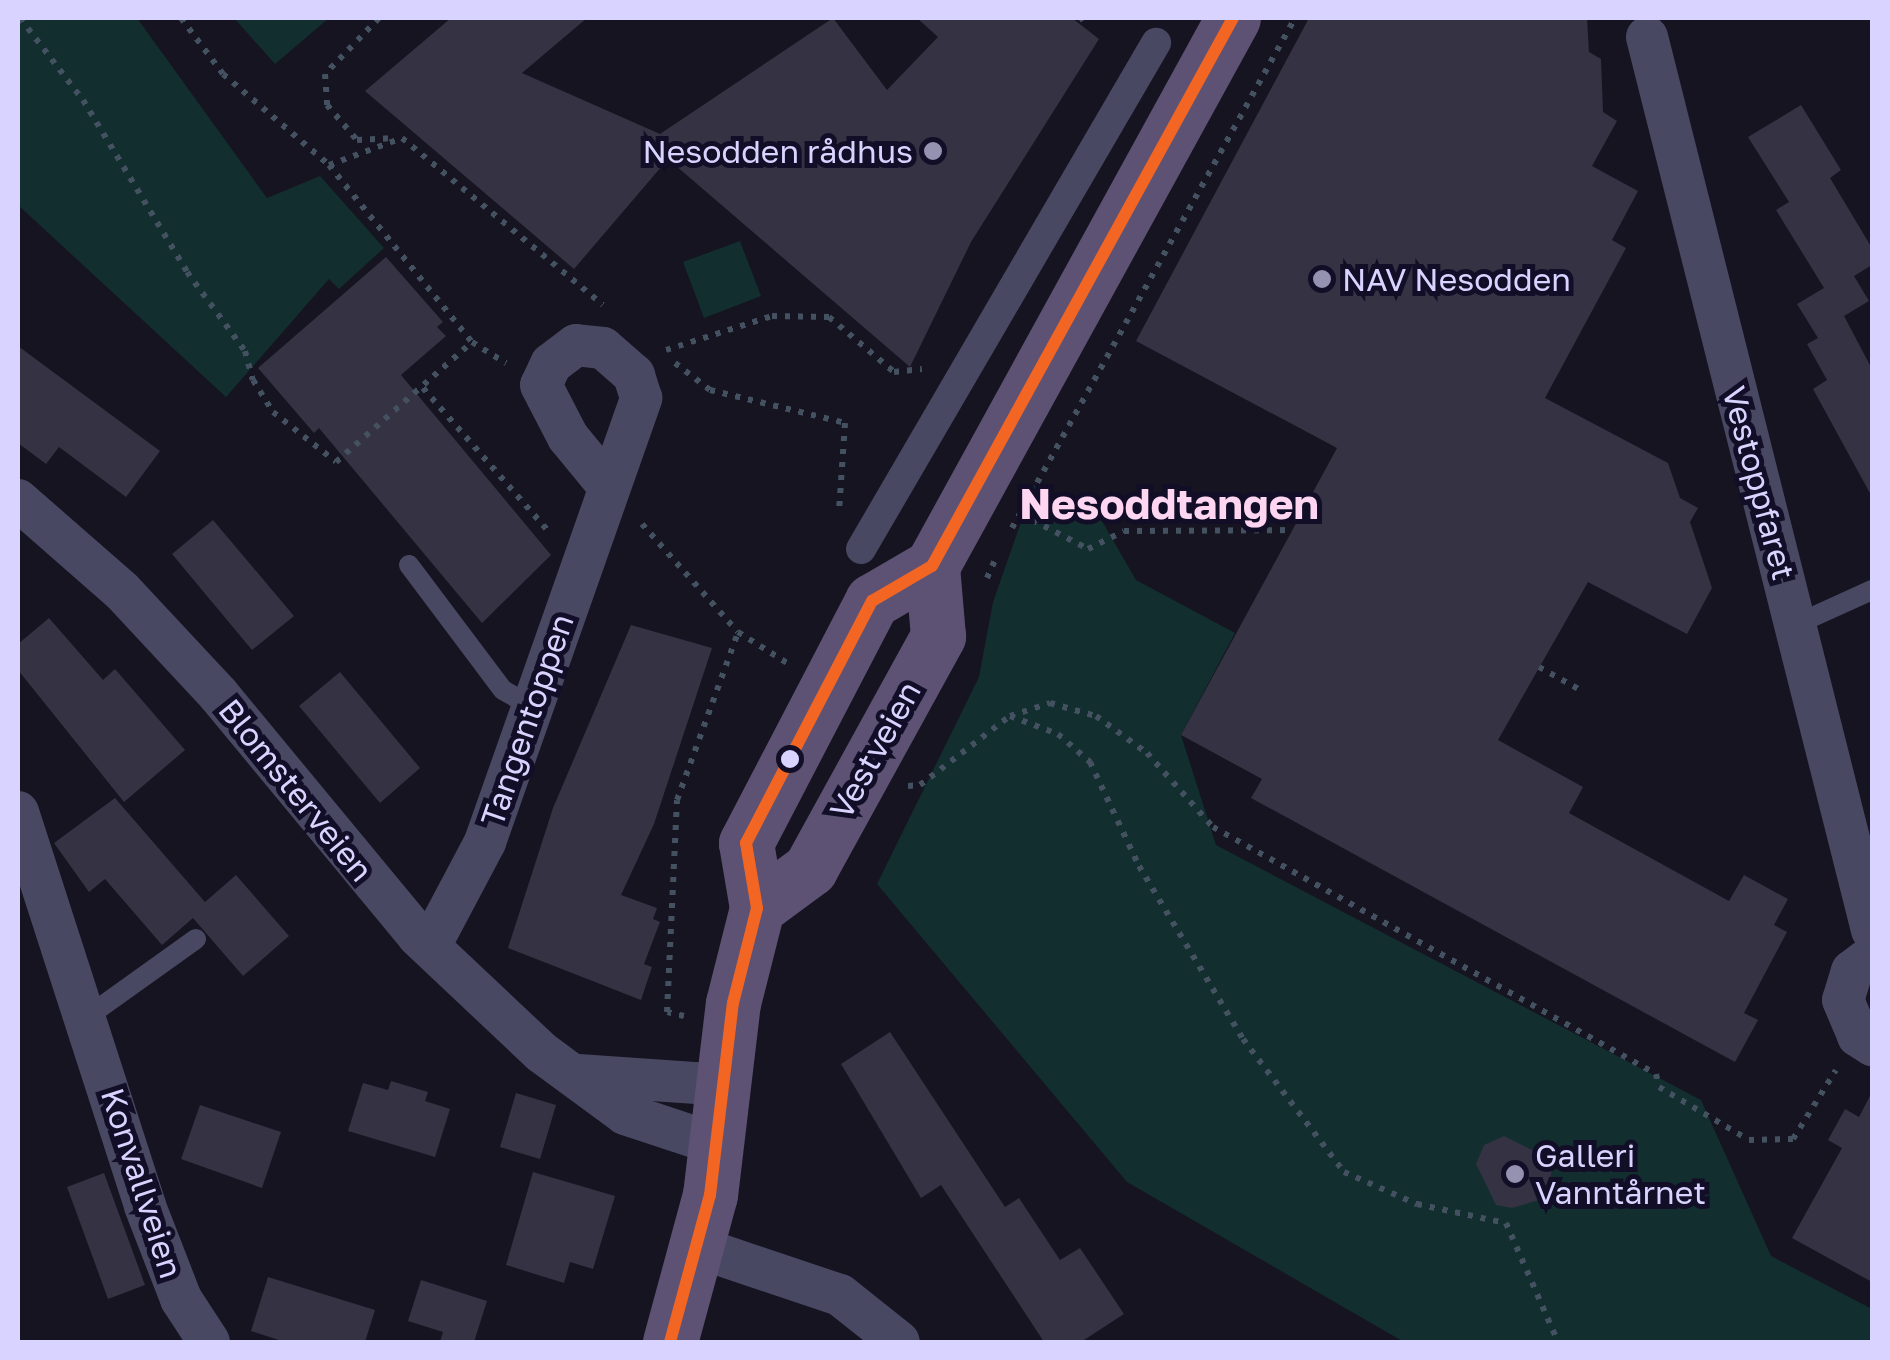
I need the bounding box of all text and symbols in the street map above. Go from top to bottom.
place label: Nesodden rådhus [642,132,913,170]
marker: Nesodden rådhus [922,140,944,162]
place label: NAV Nesodden [1342,260,1571,298]
marker: NAV Nesodden [1311,268,1333,290]
street label: Vestoppfaret [1715,382,1803,584]
district label: Nesoddtangen [1019,478,1319,528]
street label: Tangentoppen [473,609,581,831]
street label: Vestveien [822,675,928,825]
street label: Blomsterveien [211,691,381,889]
unlabelled marker [780,749,800,769]
street label: Konvallveien [93,1083,191,1283]
place label: Galleri Vanntårnet [1535,1137,1706,1212]
marker: Galleri Vanntårnet [1504,1163,1526,1185]

